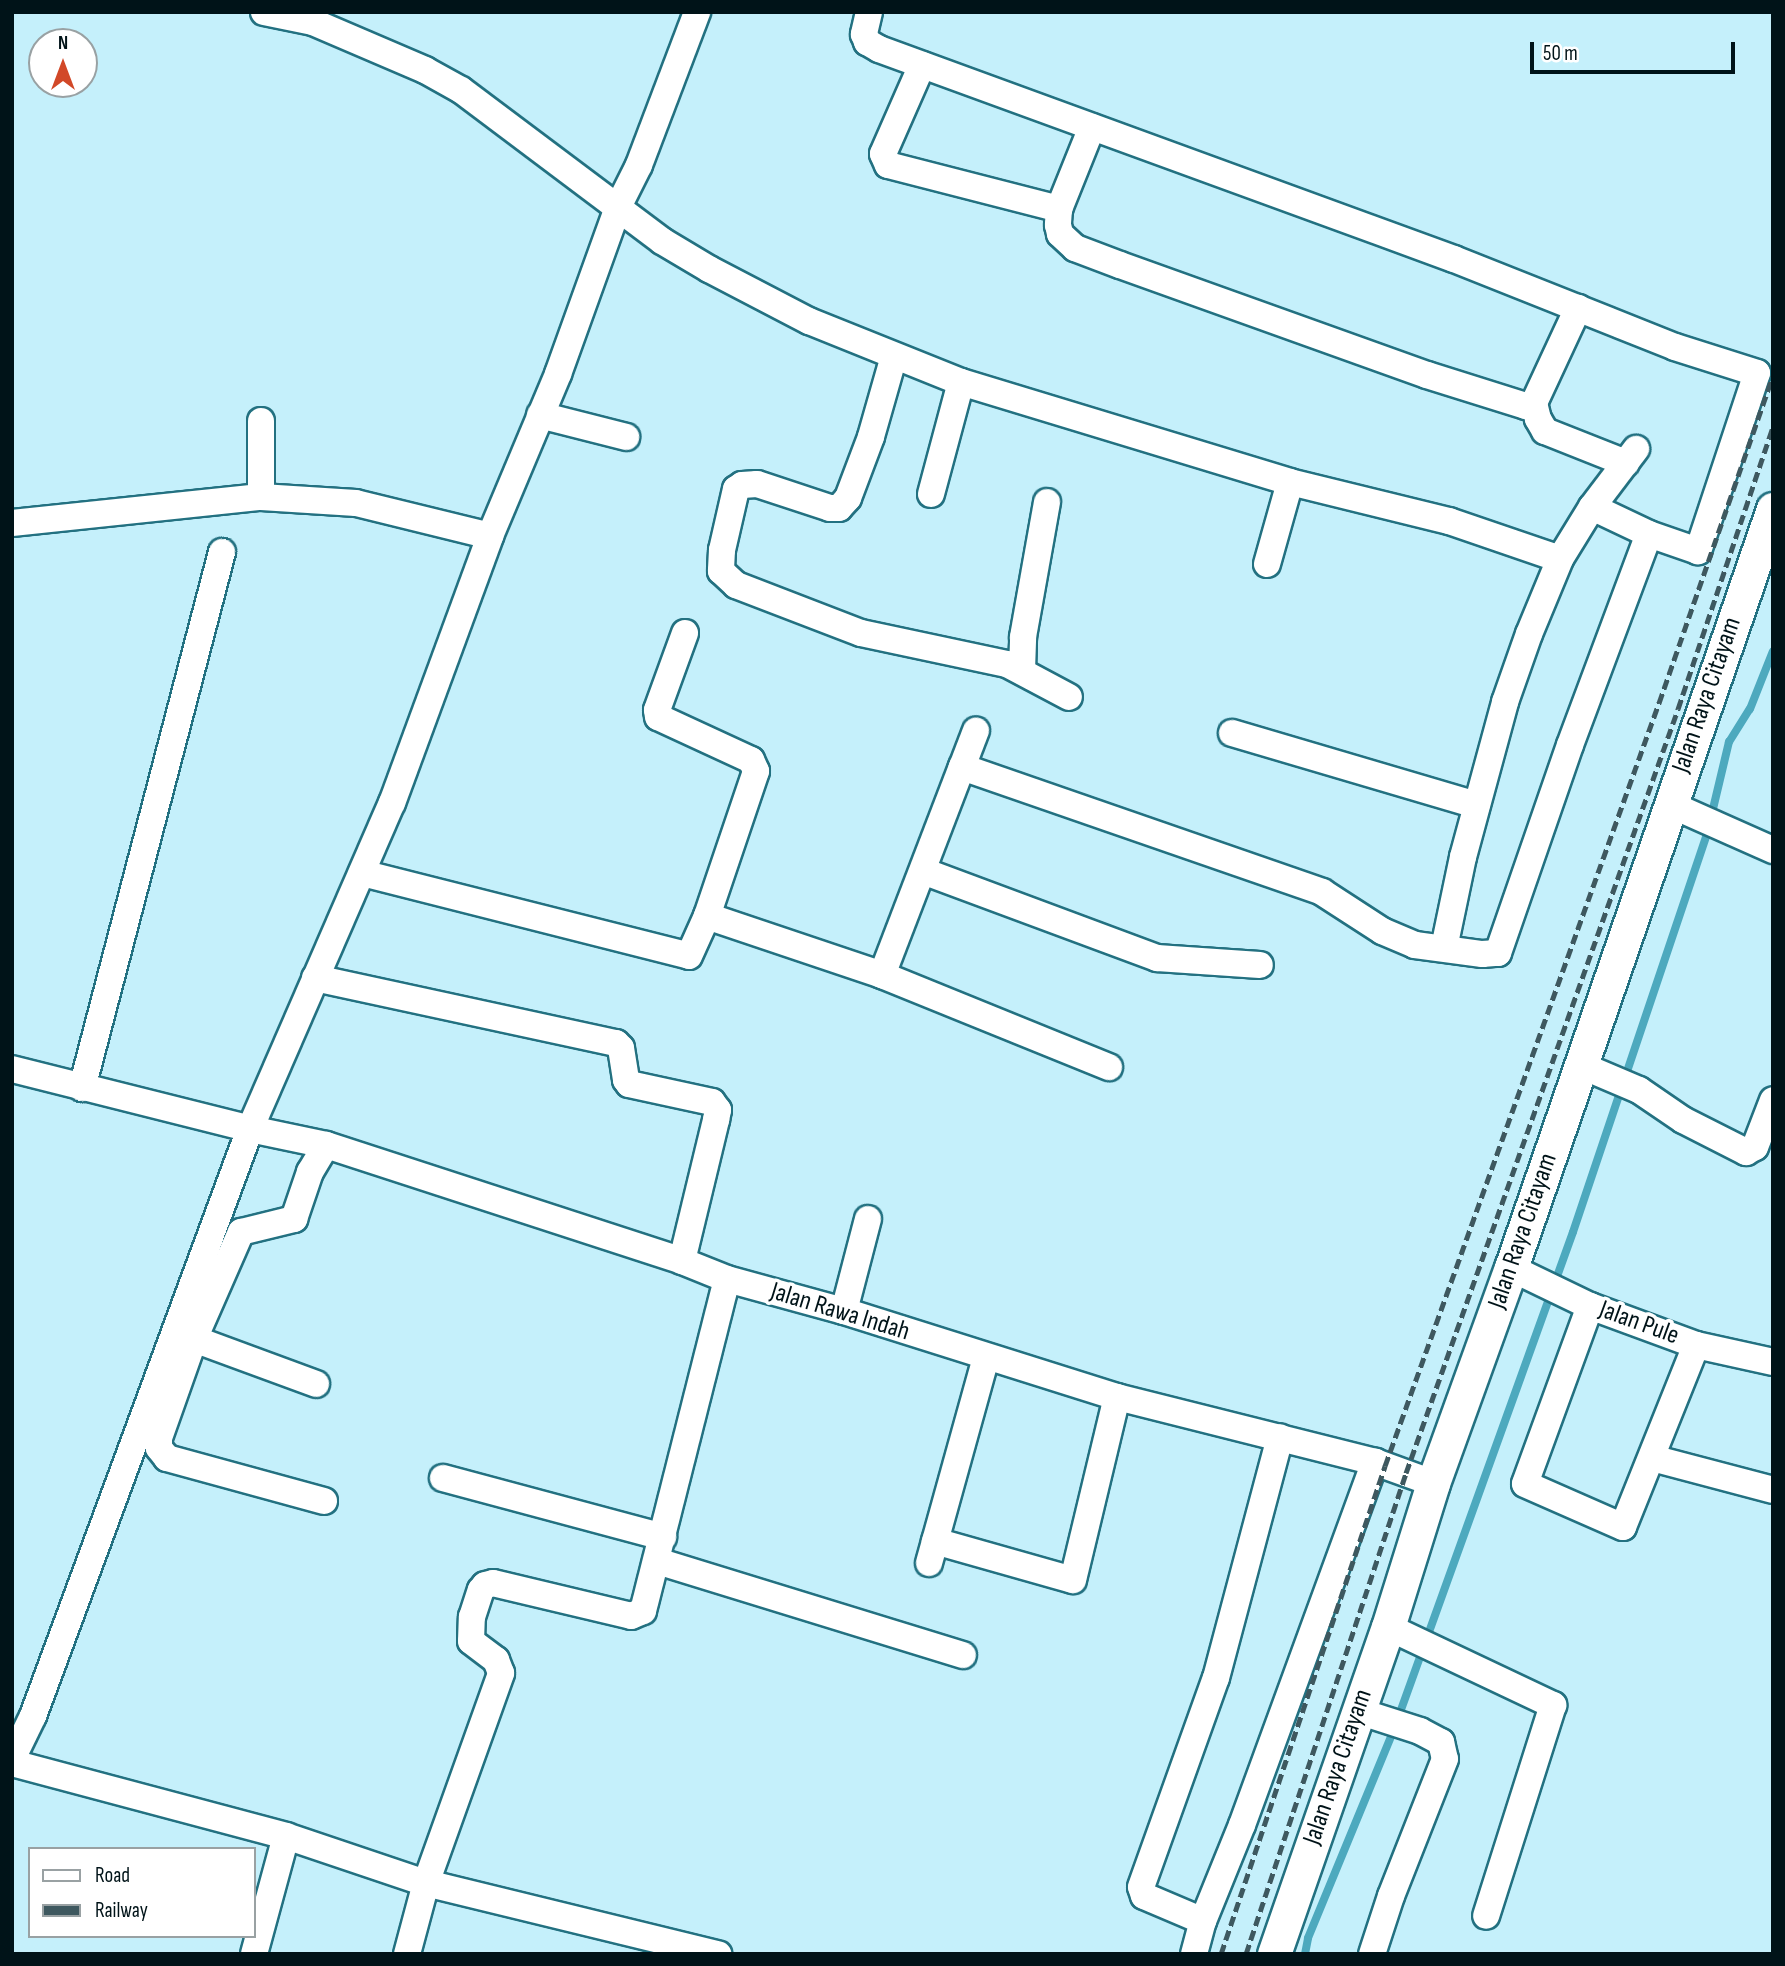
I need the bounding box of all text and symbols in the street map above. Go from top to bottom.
north arrow [28,28,98,98]
scale bar [1533,28,1738,72]
text: N [58,32,68,55]
text: 50 m [1543,41,1578,66]
street label: Jalan Raya Citayam [1666,613,1748,777]
street label: Jalan Raya Citayam [1482,1149,1564,1313]
street label: Jalan Rawa Indah [767,1276,913,1348]
street label: Jalan Pule [1595,1294,1683,1352]
street label: Jalan Raya Citayam [1297,1685,1379,1849]
legend [28,1847,256,1938]
text: Road [95,1863,130,1888]
text: Railway [95,1898,148,1923]

